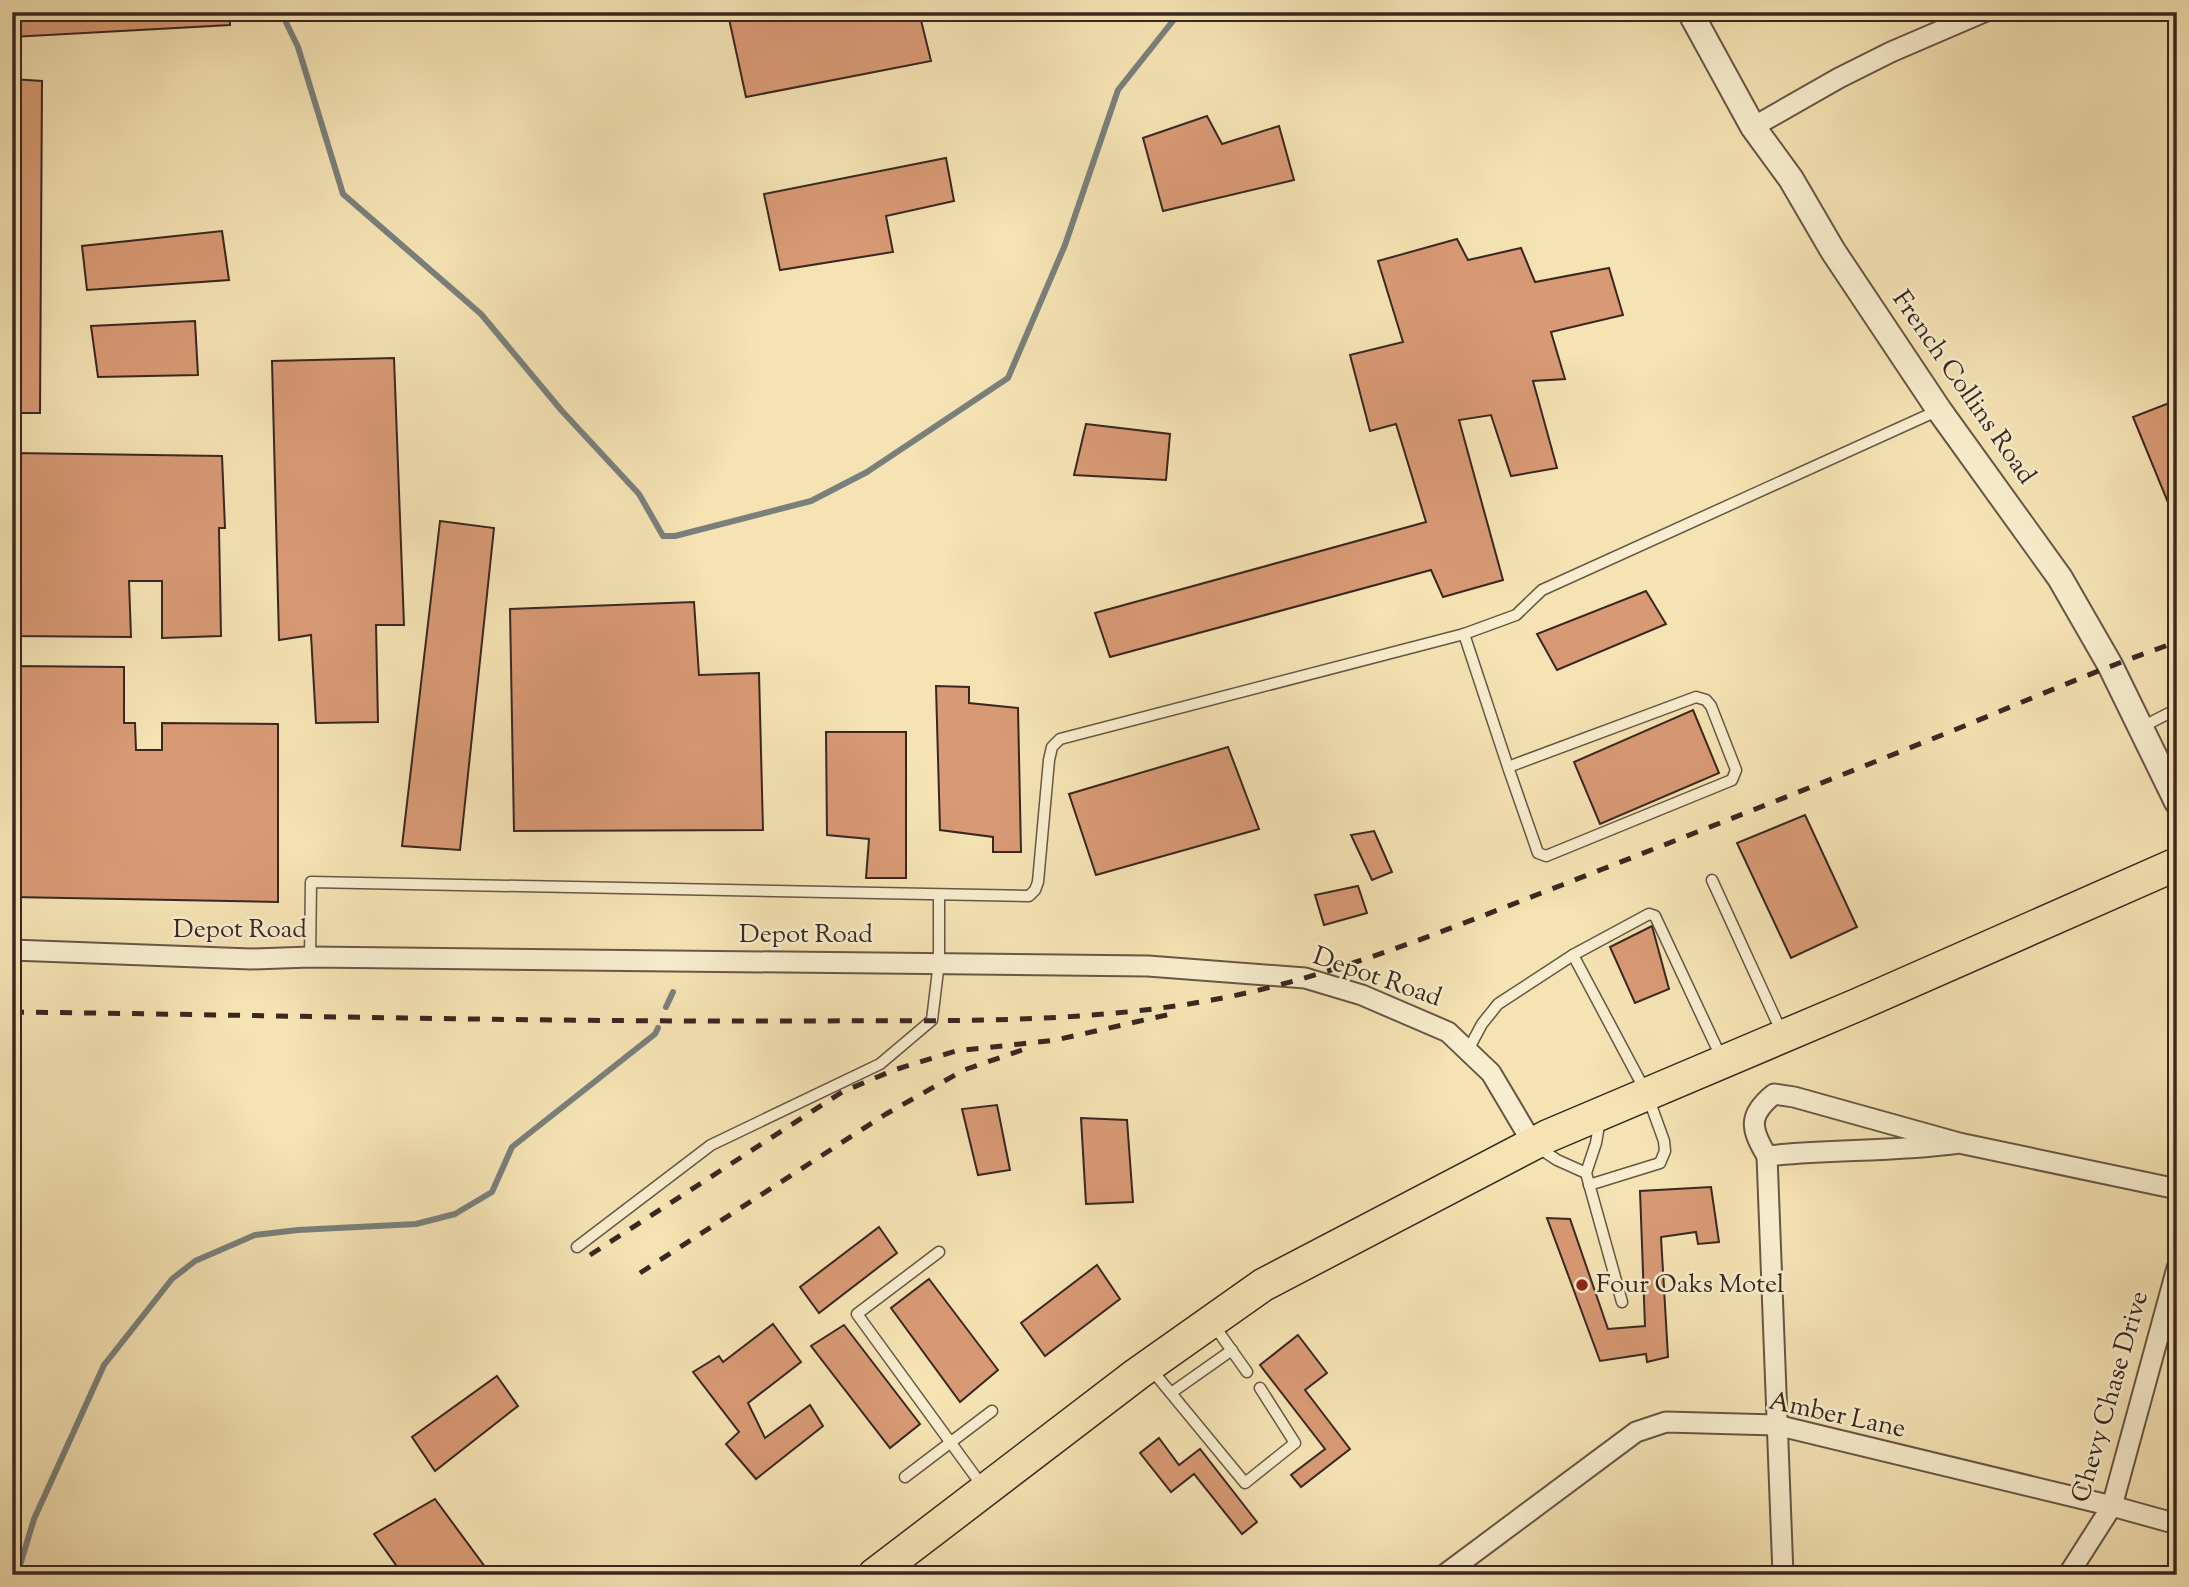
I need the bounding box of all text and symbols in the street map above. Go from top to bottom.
street label: French Collins Road [1882,284,2044,493]
street label: Depot Road [173,912,307,949]
street label: Depot Road [739,917,873,954]
street label: Depot Road [1308,939,1447,1017]
place label: Four Oaks Motel [1596,1267,1784,1304]
marker: Four Oaks Motel [1574,1277,1590,1293]
street label: Chevy Chase Drive [2063,1287,2159,1507]
street label: Amber Lane [1765,1383,1909,1449]

